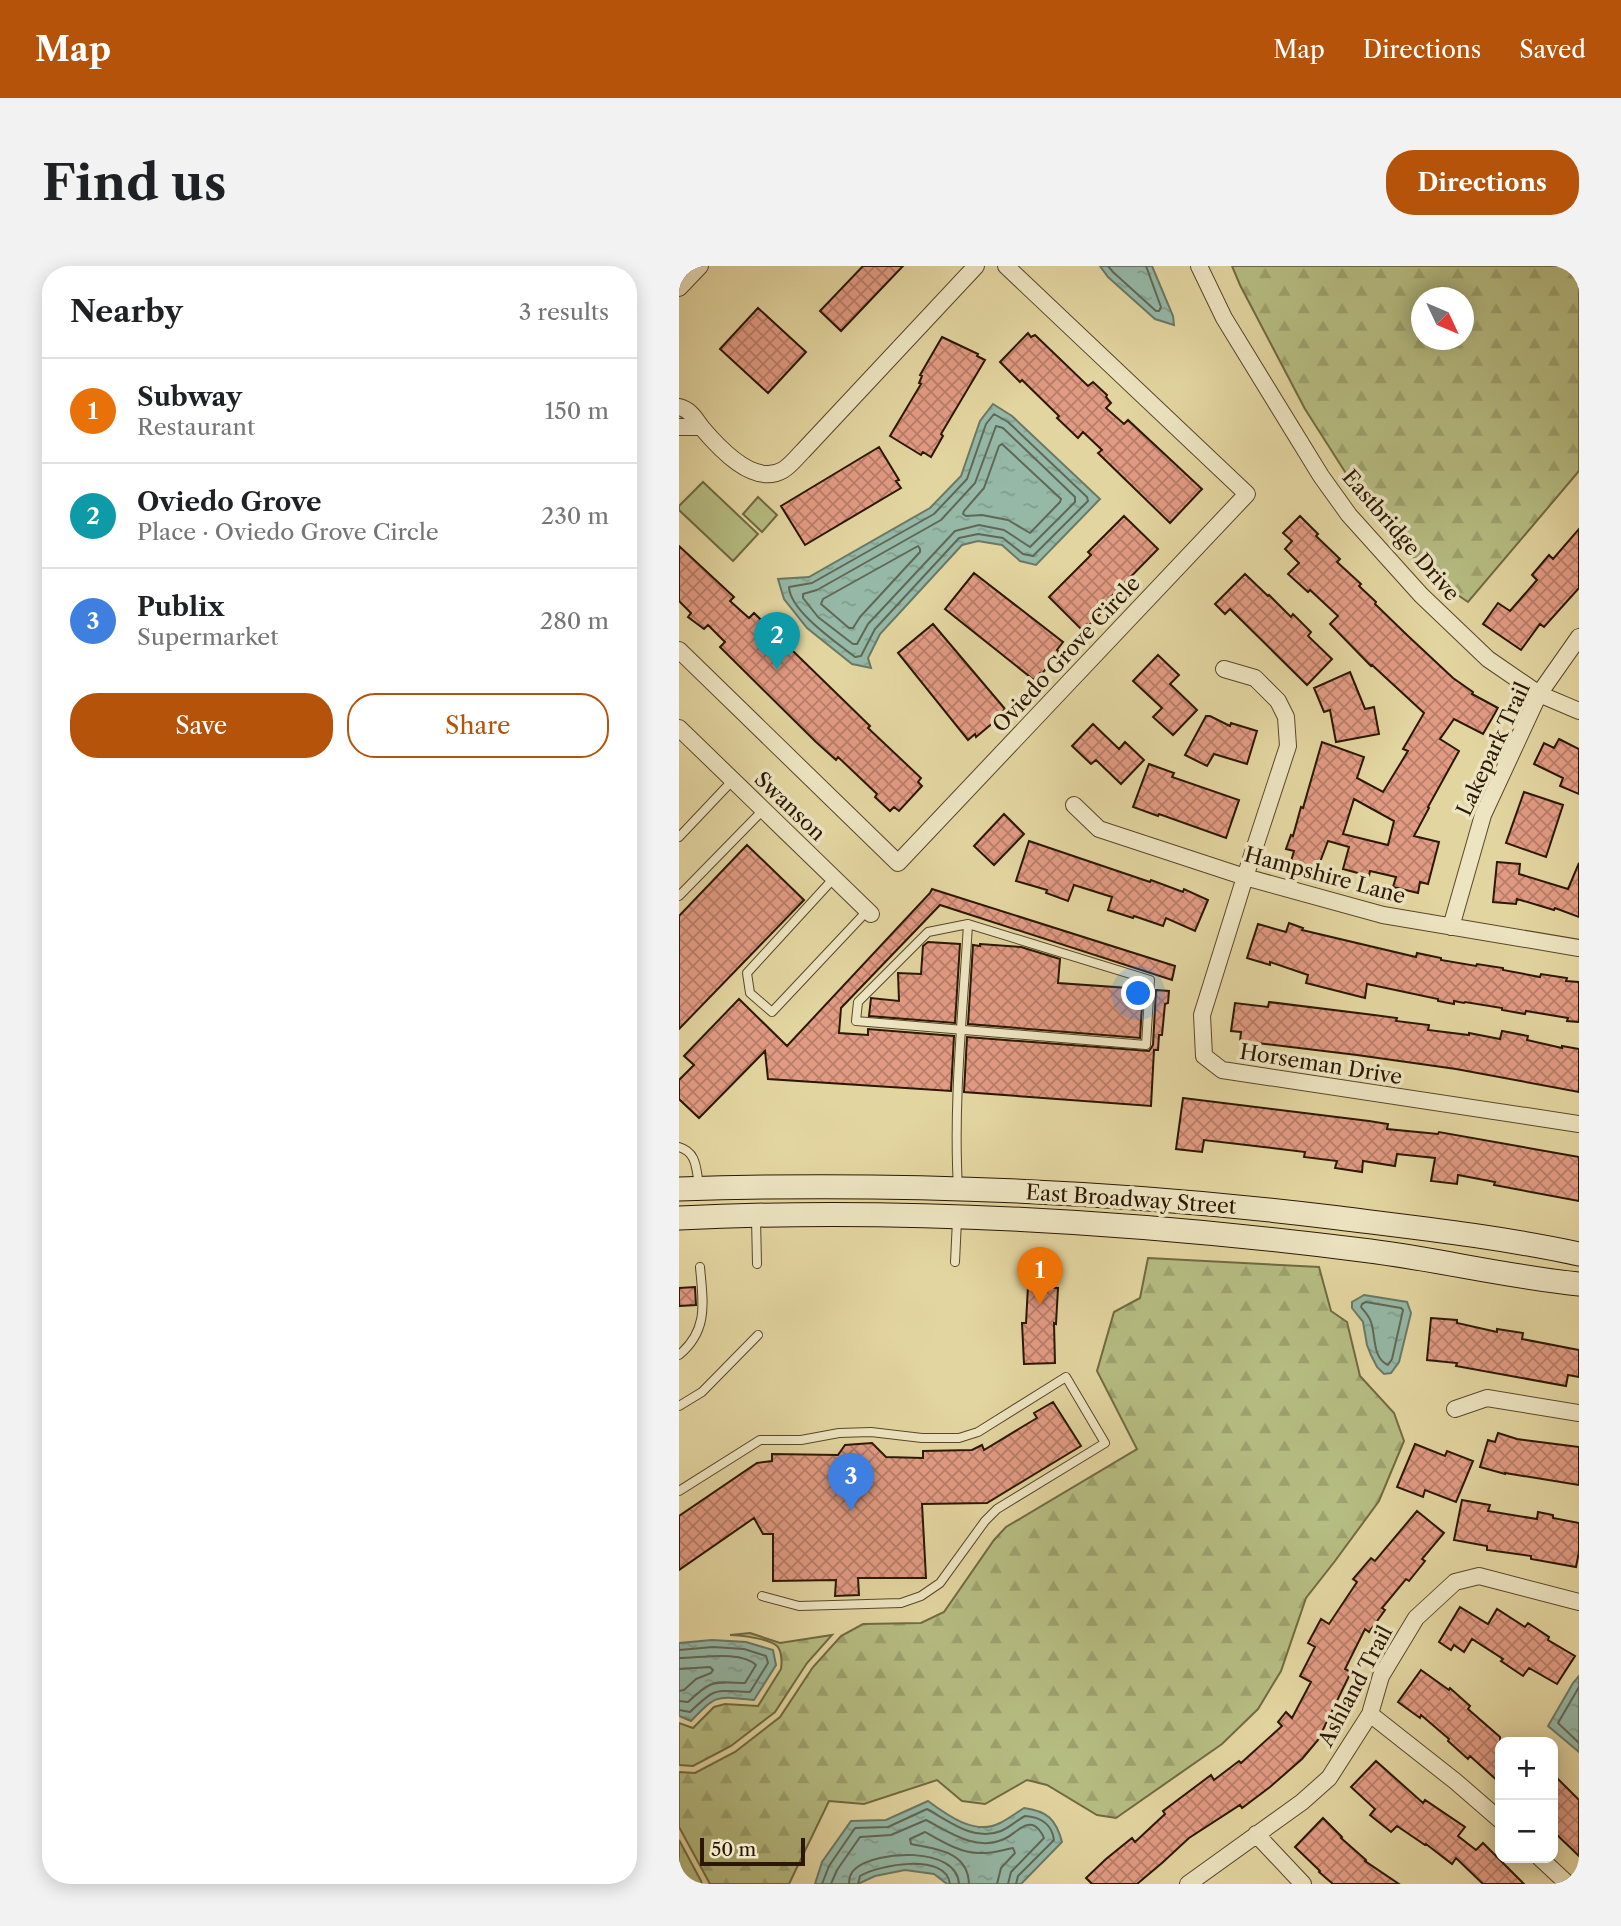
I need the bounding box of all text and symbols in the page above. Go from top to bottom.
text: Map [35,29,111,70]
text: Map [1273,35,1325,64]
text: Directions [1363,35,1481,64]
text: Saved [1519,35,1586,64]
button: Directions [1386,150,1579,215]
text: Find us [42,152,226,213]
north arrow [1411,287,1474,350]
text: Nearby [70,293,183,330]
text: 3 results [519,298,609,326]
text: Subway [137,381,242,413]
text: 1 [88,397,98,425]
text: 150 m [545,397,609,425]
text: Restaurant [137,413,255,441]
street label: Eastbridge Drive [1337,464,1465,606]
text: Oviedo Grove [137,486,322,518]
text: 2 [86,502,100,530]
text: 230 m [541,502,609,530]
text: Place · Oviedo Grove Circle [137,518,439,546]
street label: Oviedo Grove Circle [987,571,1145,737]
text: Publix [137,591,224,623]
text: 3 [87,607,100,635]
text: 280 m [540,607,609,635]
pin: 2 [754,612,800,670]
text: Supermarket [137,623,278,651]
street label: Lakepark Trail [1451,678,1535,820]
button: Save [70,693,333,758]
button: Share [347,693,609,758]
street label: Swanson [749,766,831,846]
street label: Hampshire Lane [1242,841,1408,909]
your location [1121,976,1155,1010]
street label: Horseman Drive [1238,1039,1404,1089]
street label: East Broadway Street [1025,1179,1238,1219]
pin: 1 [1017,1247,1063,1305]
pin: 3 [828,1453,874,1511]
street label: Ashland Trail [1312,1621,1397,1751]
map controls [1495,1737,1558,1863]
button: + [1495,1737,1558,1800]
button: − [1495,1800,1558,1863]
scale bar [700,1835,805,1867]
text: 50 m [711,1838,756,1861]

